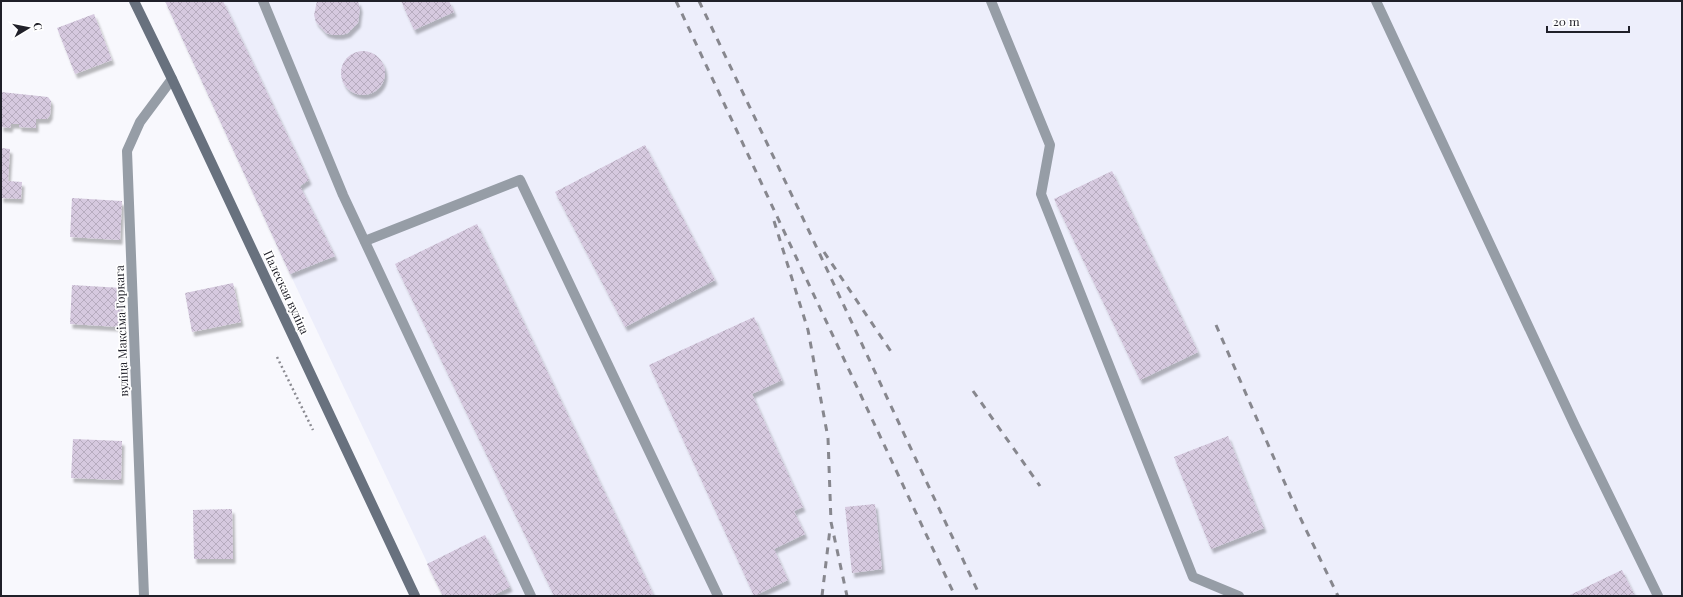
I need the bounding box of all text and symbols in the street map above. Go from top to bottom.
north arrow [8,8,48,48]
scale bar [1547,8,1629,34]
text: 20 m [1553,13,1580,29]
text: С [30,21,46,32]
street label: Палеская вуліца [261,247,313,337]
street label: вуліца Максіма Горкага [111,265,131,397]

